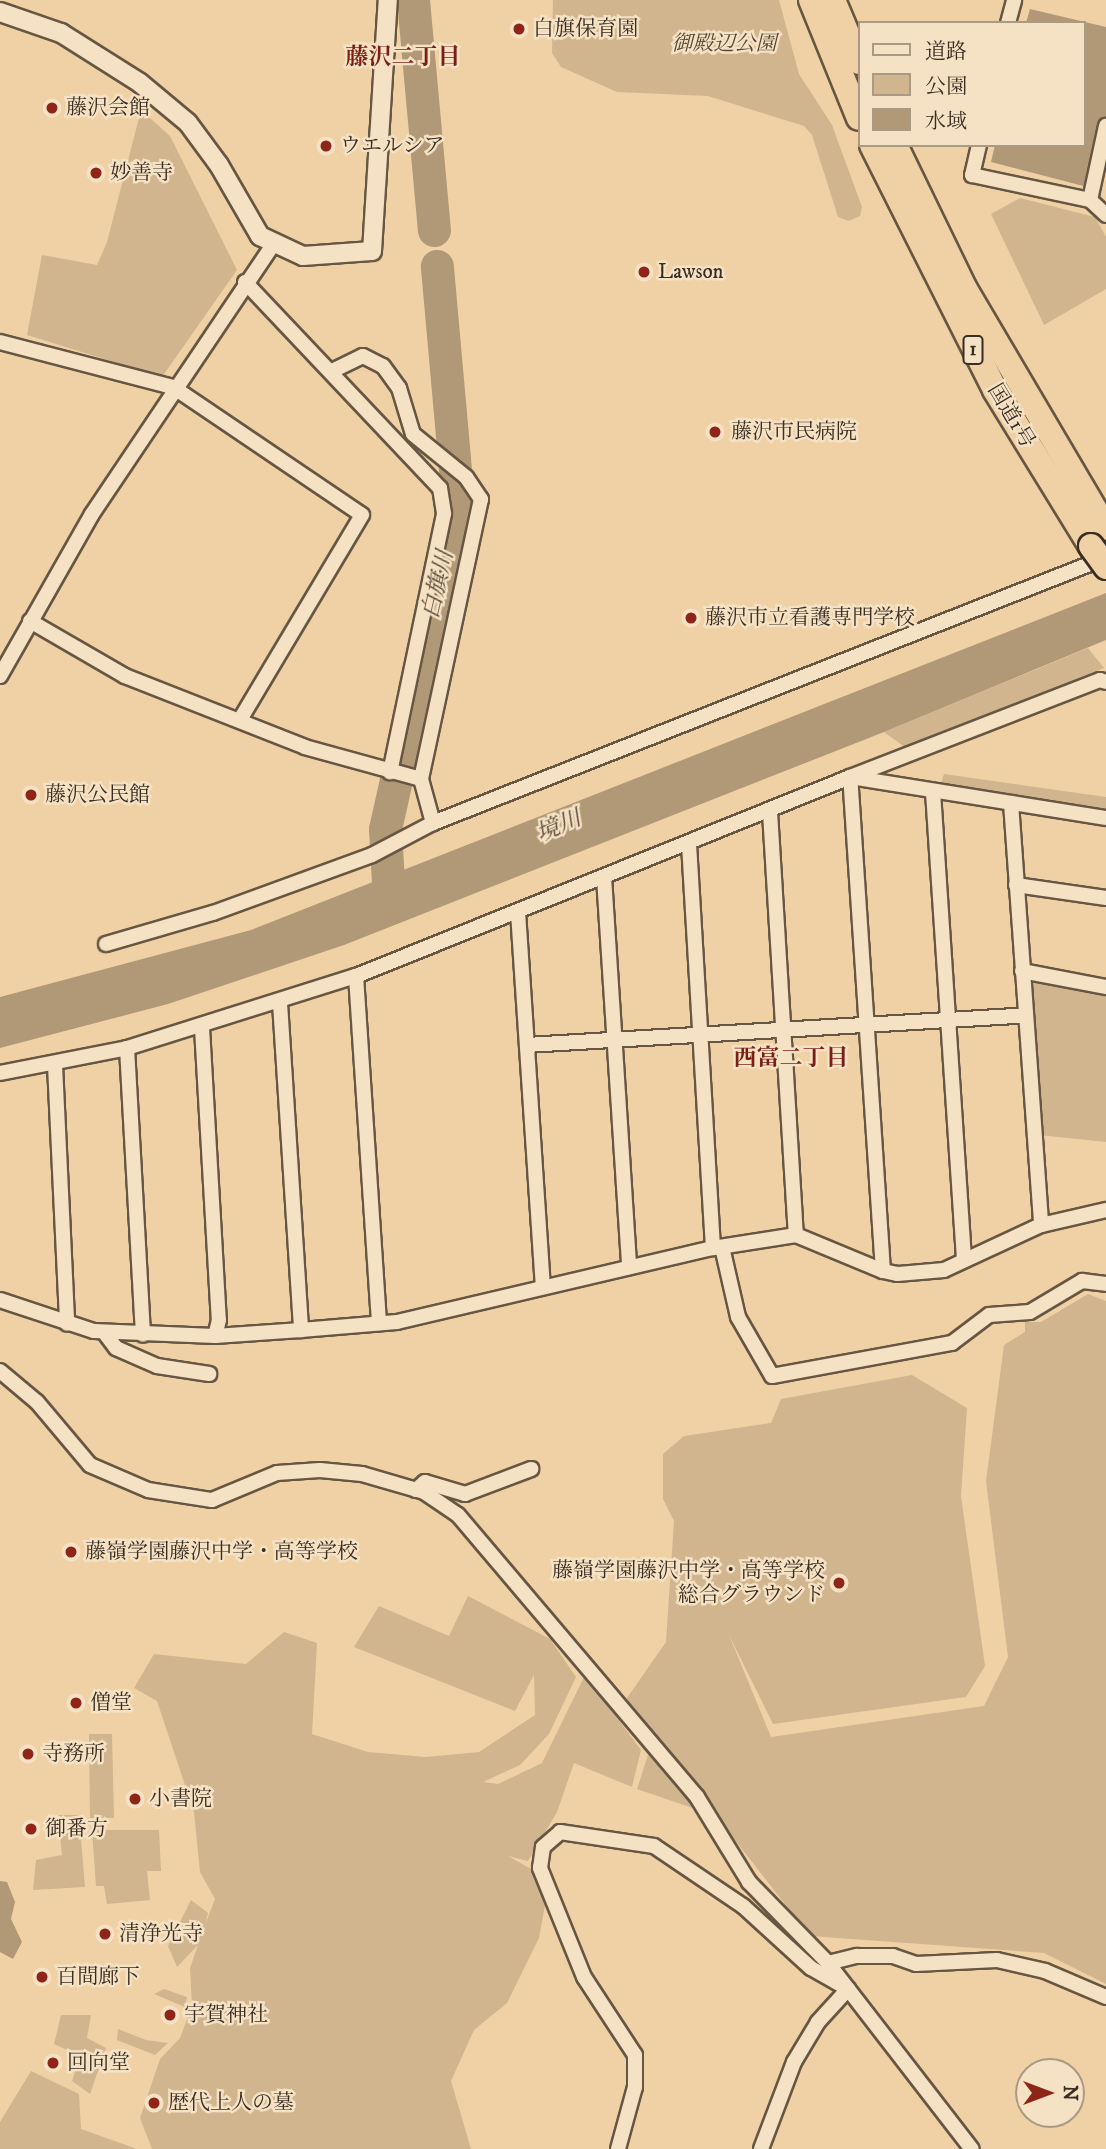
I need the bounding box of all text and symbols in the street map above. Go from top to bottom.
place label: 白旗保育園 [533,16,638,42]
marker: 白旗保育園 [511,21,527,37]
legend [858,21,1085,147]
park label: 御殿辺公園 [672,31,776,57]
text: 道路 [925,39,967,65]
district label: 藤沢二丁目 [346,44,460,72]
text: 公園 [925,74,967,100]
place label: 藤沢会館 [66,95,150,121]
marker: 藤沢会館 [44,100,60,116]
text: 水域 [925,109,967,135]
place label: ウエルシア [340,133,445,159]
marker: ウエルシア [318,138,334,154]
place label: 妙善寺 [110,160,173,186]
marker: 妙善寺 [88,165,104,181]
place label: Lawson [658,259,724,285]
marker: Lawson [636,264,652,280]
road number: 1 [962,334,984,366]
street label: 国道1号 [982,379,1040,453]
place label: 藤沢市民病院 [731,419,857,445]
marker: 藤沢市民病院 [705,422,725,442]
water label: 白旗川 [418,548,460,622]
place label: 藤沢市立看護専門学校 [705,605,915,631]
marker: 藤沢市立看護専門学校 [683,610,699,626]
place label: 藤沢公民館 [45,782,150,808]
marker: 藤沢公民館 [23,787,39,803]
water label: 境川 [532,805,586,849]
district label: 西富二丁目 [734,1045,848,1073]
place label: 藤嶺学園藤沢中学・高等学校 [85,1539,358,1565]
marker: 藤嶺学園藤沢中学・高等学校 [63,1544,79,1560]
place label: 藤嶺学園藤沢中学・高等学校 総合グラウンド [552,1558,825,1608]
marker: 藤嶺学園藤沢中学・高等学校 総合グラウンド [831,1575,847,1591]
place label: 僧堂 [90,1690,132,1716]
marker: 僧堂 [68,1695,84,1711]
place label: 寺務所 [42,1741,105,1767]
marker: 寺務所 [20,1746,36,1762]
place label: 小書院 [149,1786,212,1812]
marker: 小書院 [127,1791,143,1807]
place label: 御番方 [45,1816,108,1842]
marker: 御番方 [23,1821,39,1837]
place label: 清浄光寺 [119,1921,203,1947]
marker: 清浄光寺 [97,1926,113,1942]
place label: 百間廊下 [56,1964,140,1990]
marker: 百間廊下 [34,1969,50,1985]
place label: 宇賀神社 [184,2002,268,2028]
marker: 宇賀神社 [162,2007,178,2023]
place label: 回向堂 [67,2050,130,2076]
marker: 回向堂 [45,2055,61,2071]
north arrow [1015,2058,1085,2128]
text: N [1058,2085,1081,2101]
place label: 歴代上人の墓 [168,2090,294,2116]
marker: 歴代上人の墓 [146,2095,162,2111]

